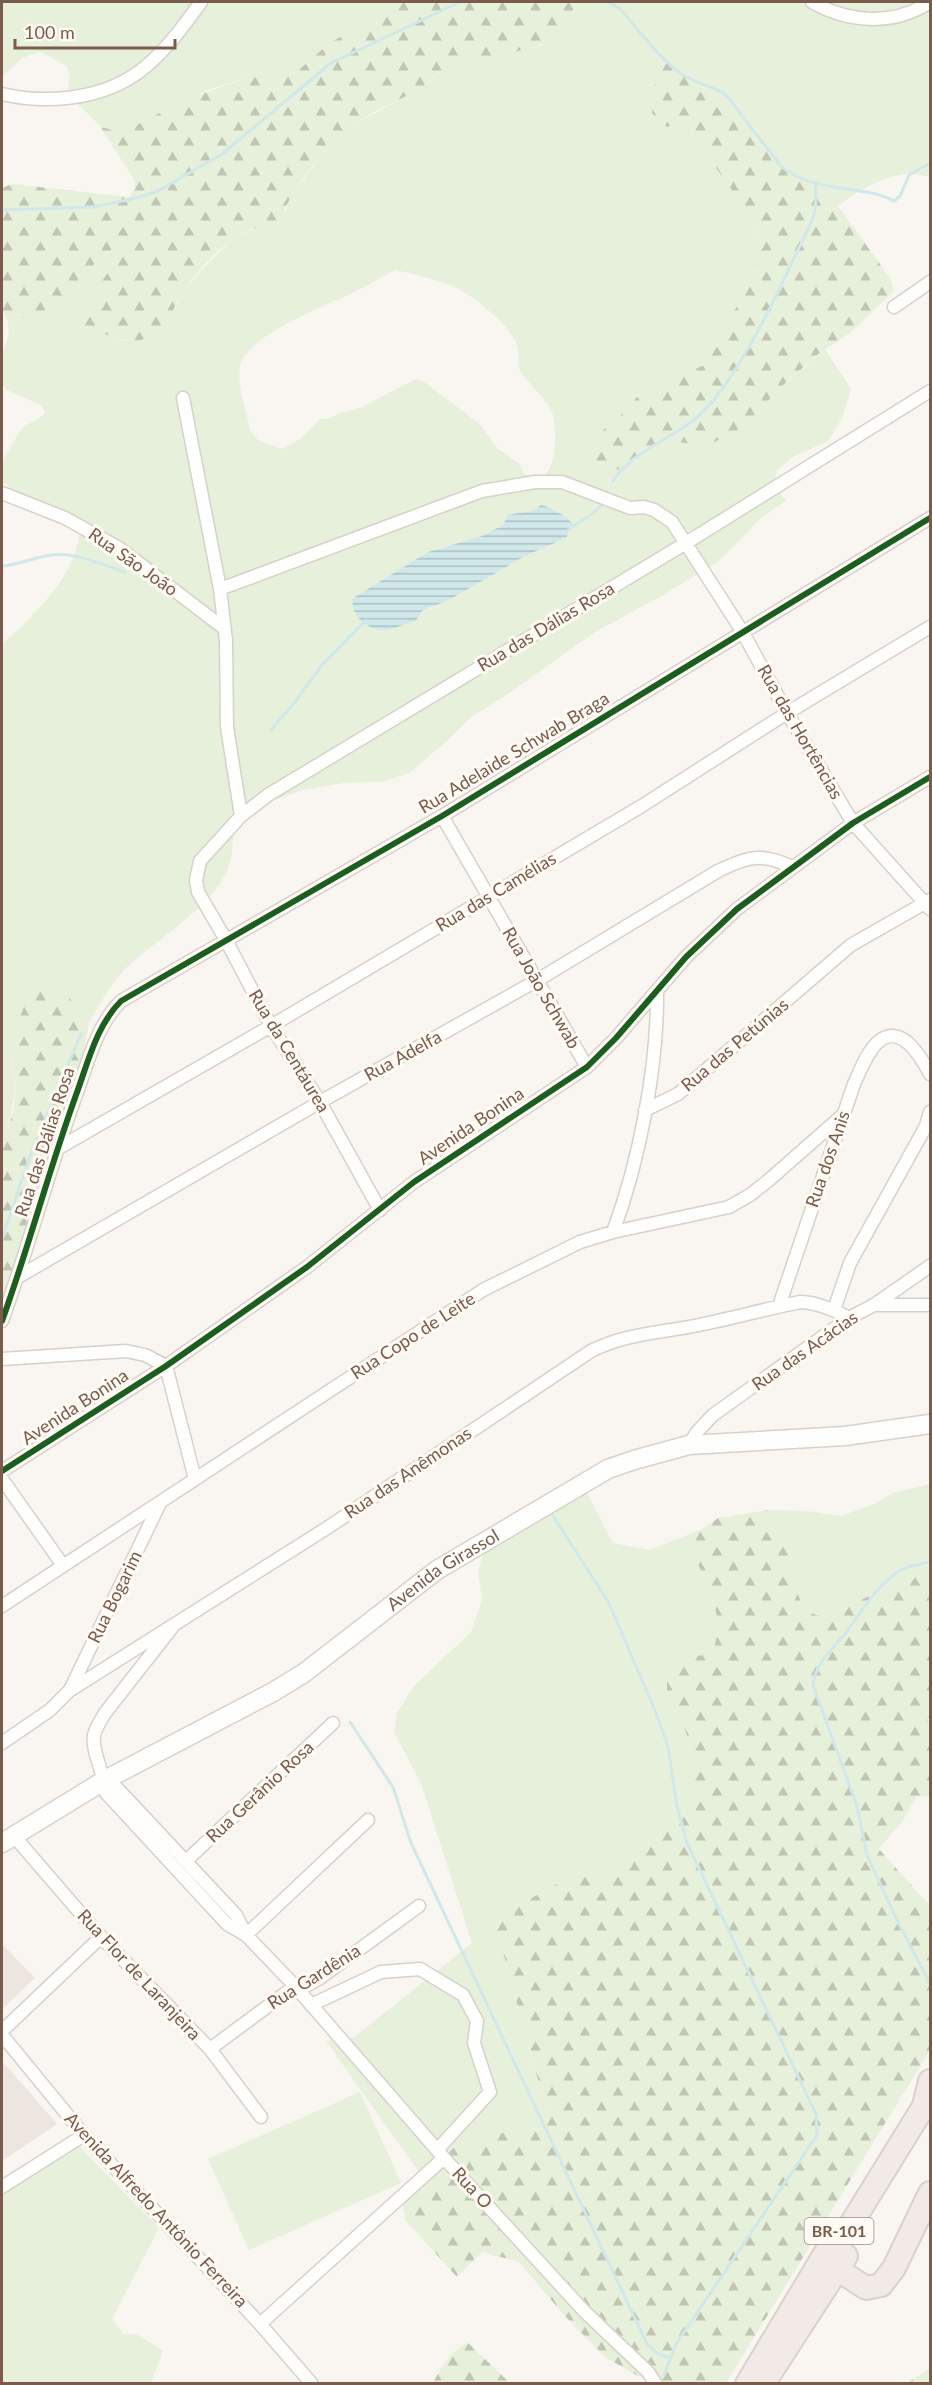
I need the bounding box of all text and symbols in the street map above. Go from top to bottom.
scale bar [15,12,176,50]
text: 100 m [24,21,75,43]
street label: Rua São João [85,522,182,600]
street label: Rua das Dálias Rosa [473,577,618,676]
street label: Rua das Hortências [753,660,848,803]
street label: Rua Adelaide Schwab Braga [414,687,613,818]
street label: Rua das Camélias [431,846,560,936]
street label: Rua João Schwab [498,923,586,1052]
street label: Rua da Centáurea [245,985,335,1116]
street label: Rua das Petúnias [676,993,793,1096]
street label: Rua Adelfa [360,1025,445,1085]
street label: Rua das Dálias Rosa [10,1064,79,1219]
street label: Avenida Bonina [413,1082,528,1169]
street label: Rua dos Anis [800,1107,854,1210]
street label: Rua Copo de Leite [346,1287,479,1384]
street label: Rua das Acácias [747,1305,862,1395]
street label: Avenida Bonina [17,1363,132,1449]
street label: Rua das Anêmonas [340,1421,475,1523]
street label: Avenida Girassol [382,1524,503,1615]
street label: Rua Bogarim [82,1547,146,1646]
street label: Rua Gerânio Rosa [201,1736,318,1847]
street label: Rua Flor de Laranjeira [73,1904,206,2044]
street label: Rua Gardênia [263,1939,364,2013]
street label: Avenida Alfredo Antônio Ferreira [60,2107,253,2311]
street label: Rua O [448,2162,497,2213]
road number: BR-101 [804,2218,874,2244]

